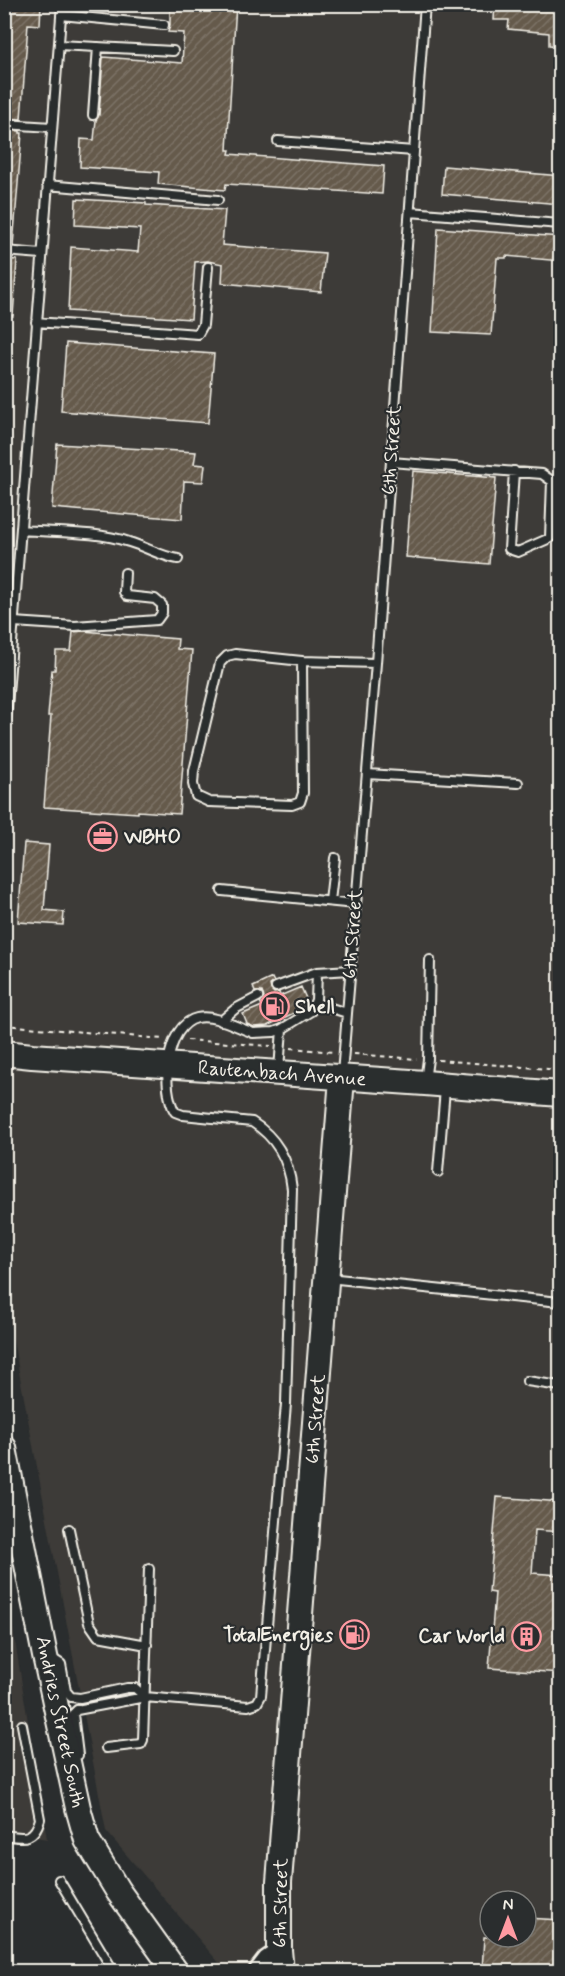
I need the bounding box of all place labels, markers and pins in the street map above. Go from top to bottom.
office icon: WBHO [87,821,119,853]
place label: WBHO [123,824,181,851]
fuel station icon: Shell [258,991,290,1023]
place label: Shell [295,994,335,1021]
fuel station icon: TotalEnergies [338,1619,370,1651]
building icon: Car World [510,1620,542,1652]
place label: TotalEnergies [223,1622,333,1651]
place label: Car World [418,1623,505,1650]

